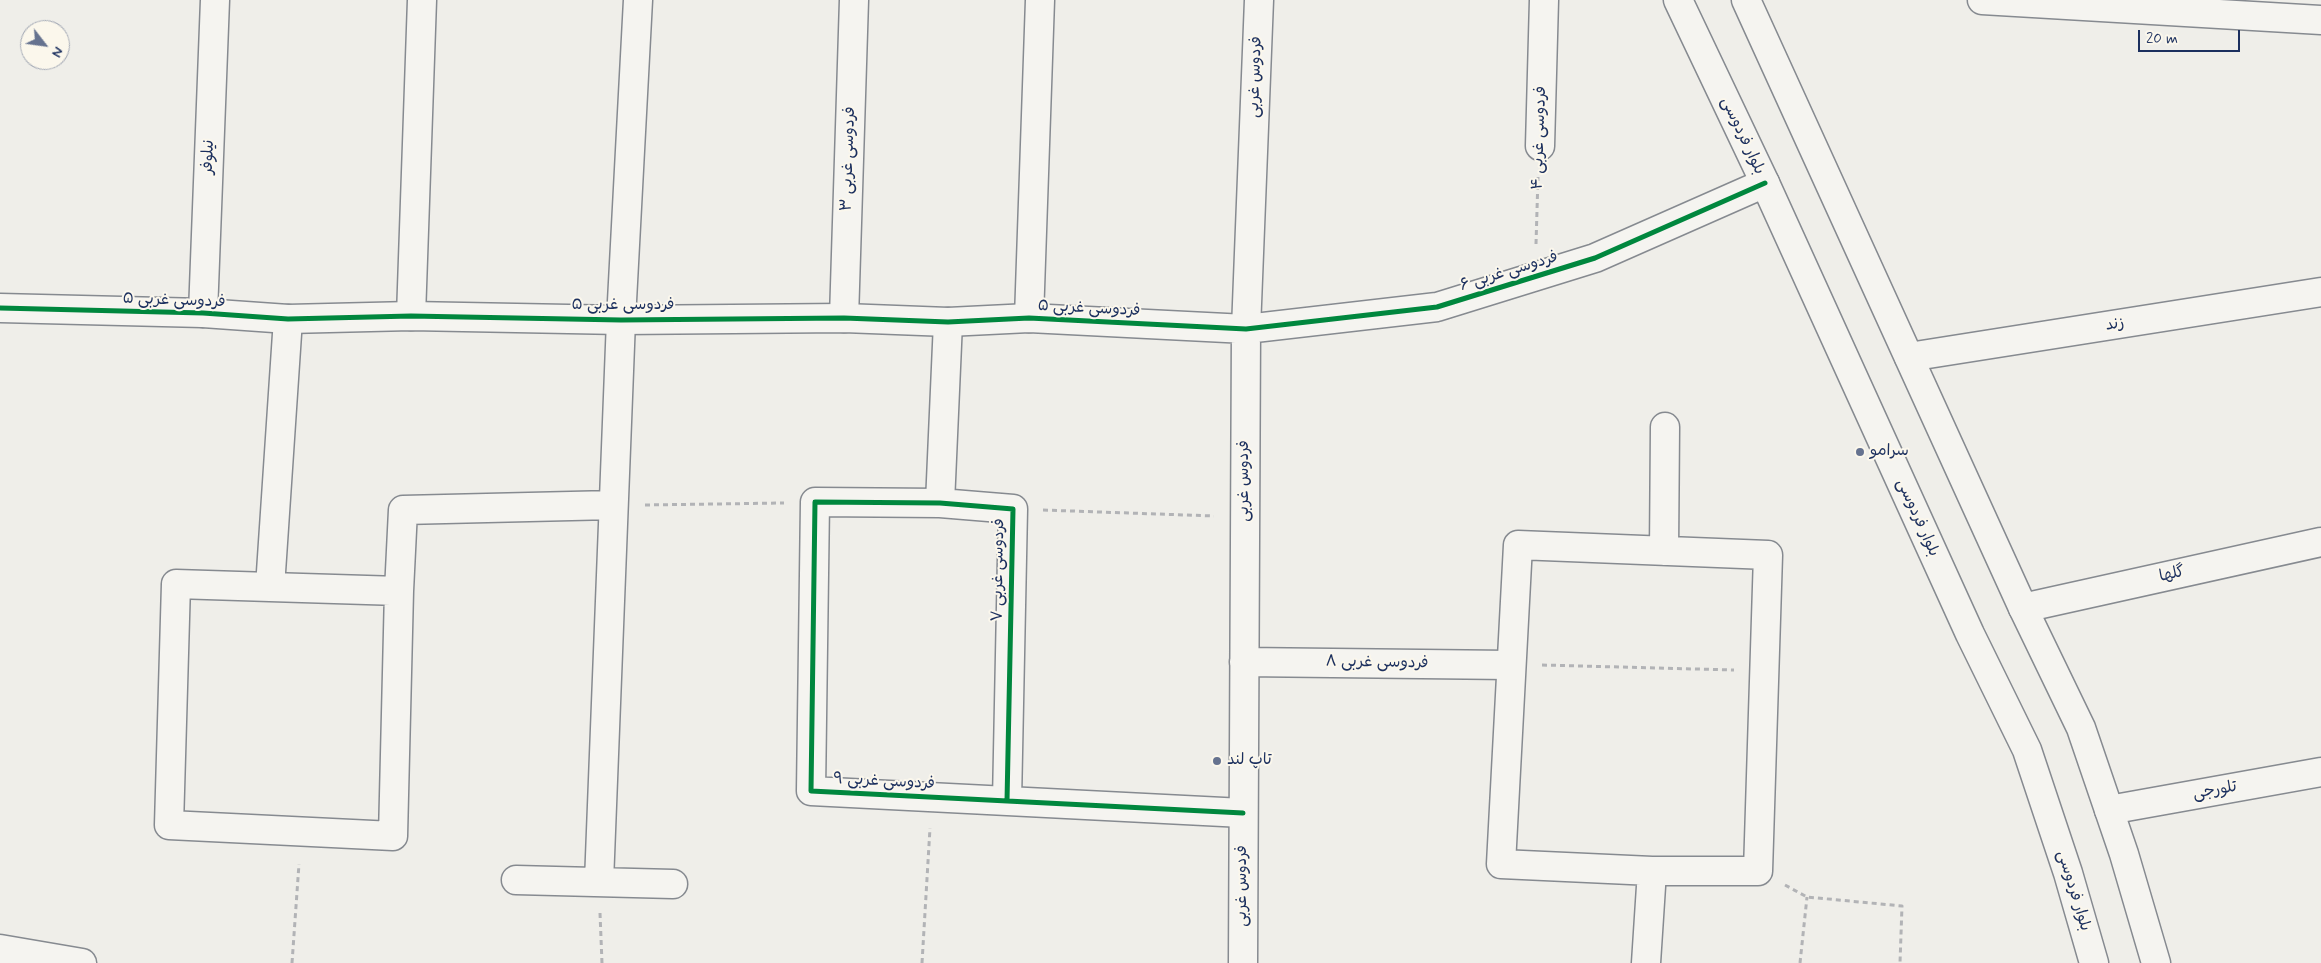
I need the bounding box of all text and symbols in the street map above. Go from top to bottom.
north arrow [20,20,70,70]
scale bar [2141,20,2244,52]
text: 20 m [2146,29,2178,49]
street label: فردوس غربی [1245,36,1267,118]
text: N [47,43,67,61]
street label: فردوسی غربی ۴ [1529,86,1551,190]
street label: بلوار فردوسی [1716,94,1768,178]
street label: فردوسی غربی ۳ [838,106,860,212]
street label: نیلوفر [199,139,219,175]
street label: فردوسی غربی ۶ [1458,248,1560,296]
street label: فردوسی غربی ۵ [122,290,226,312]
street label: فردوسی غربی ۵ [572,296,674,316]
street label: فردوسی غربی ۵ [1037,297,1141,321]
street label: زند [2104,314,2126,336]
street label: فردوس غربی [1235,440,1255,522]
place label: سرامو [1870,442,1909,462]
marker: سرامو [1854,446,1866,458]
street label: بلوار فردوسی [1891,476,1943,560]
street label: فردوسی غربی ۷ [989,518,1009,622]
street label: گلها [2158,563,2186,587]
street label: فردوسی غربی ۸ [1325,653,1429,673]
place label: تاپ لند [1227,751,1272,771]
marker: تاپ لند [1211,755,1223,767]
street label: فردوسی غربی ۹ [833,770,935,794]
street label: تلورجی [2192,778,2238,804]
street label: فردوس غربی [1233,845,1253,927]
street label: بلوار فردوسی [2052,848,2094,934]

